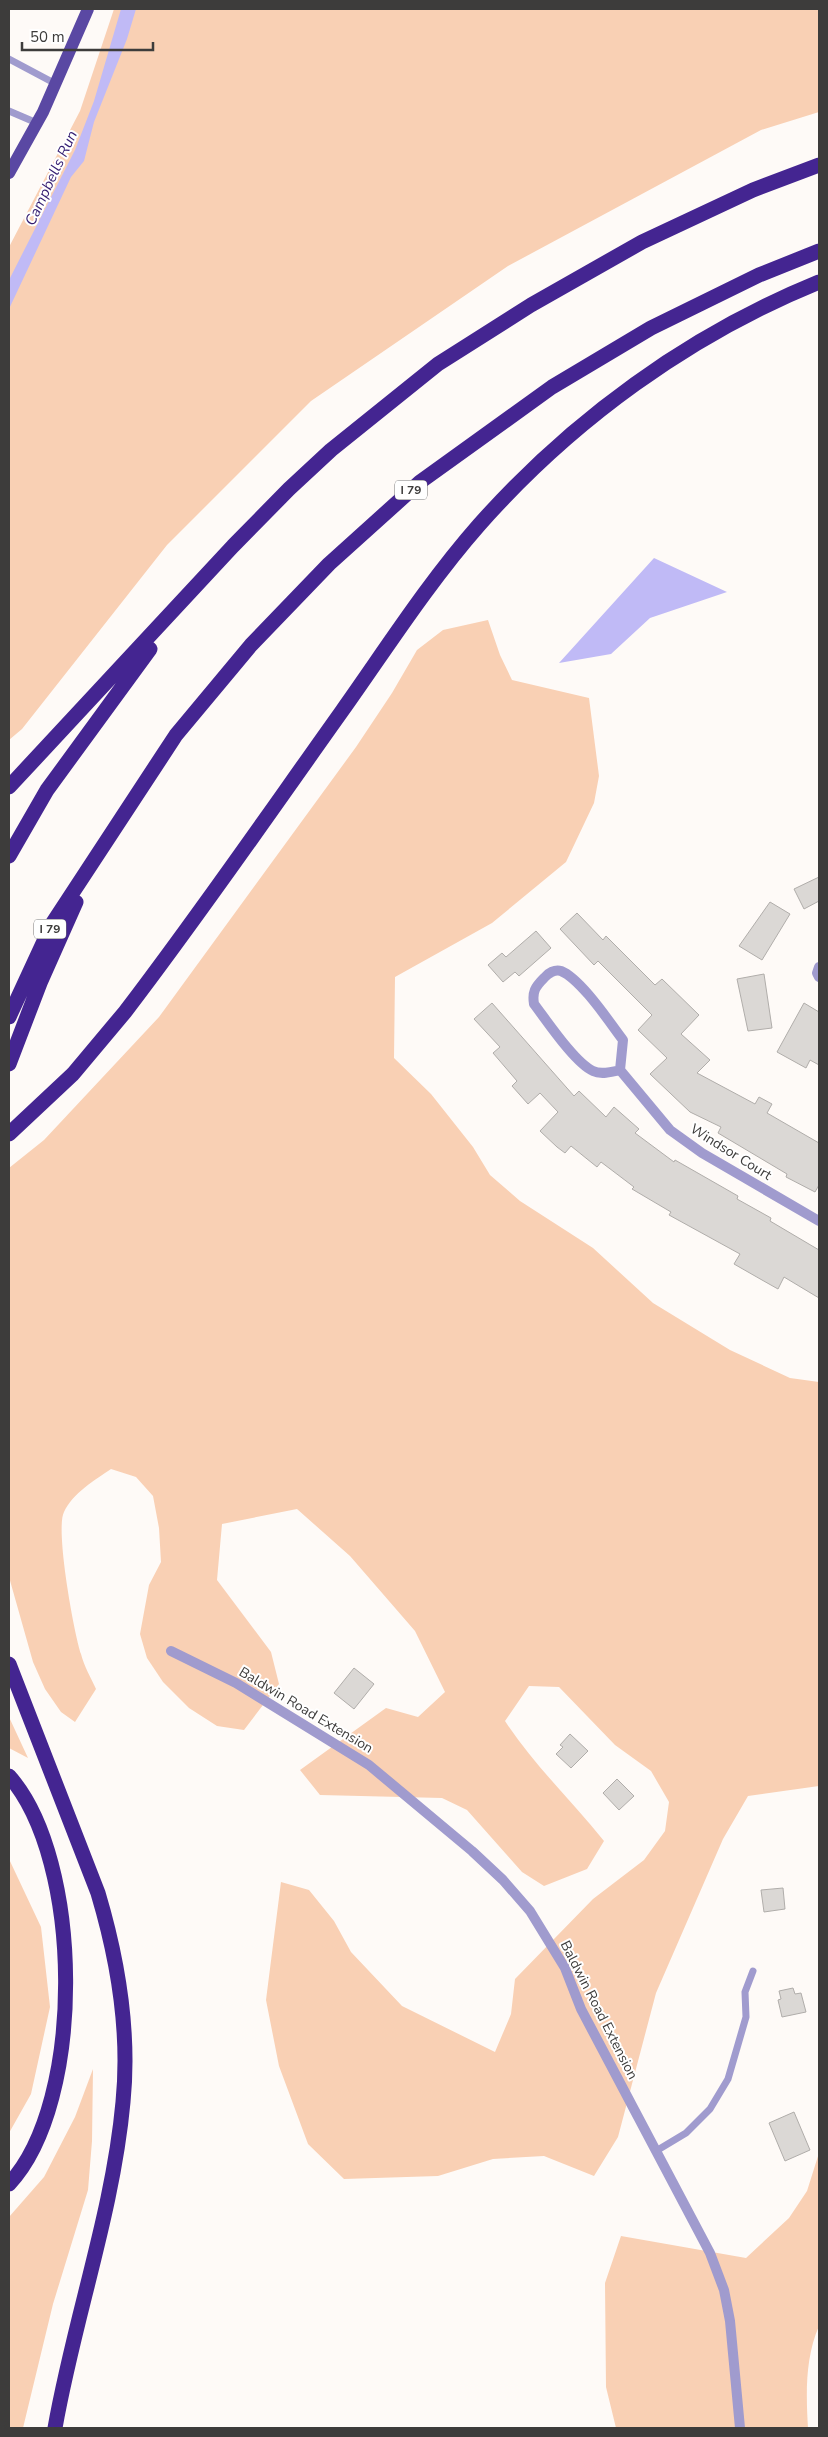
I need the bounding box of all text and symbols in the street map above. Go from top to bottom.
scale bar [22,20,154,52]
text: 50 m [30,27,65,47]
water label: Campbells Run [20,127,82,229]
road number: I 79 [395,480,427,500]
road number: I 79 [34,920,66,939]
street label: Windsor Court [687,1119,775,1185]
street label: Baldwin Road Extension [235,1662,377,1758]
street label: Baldwin Road Extension [556,1937,642,2083]

